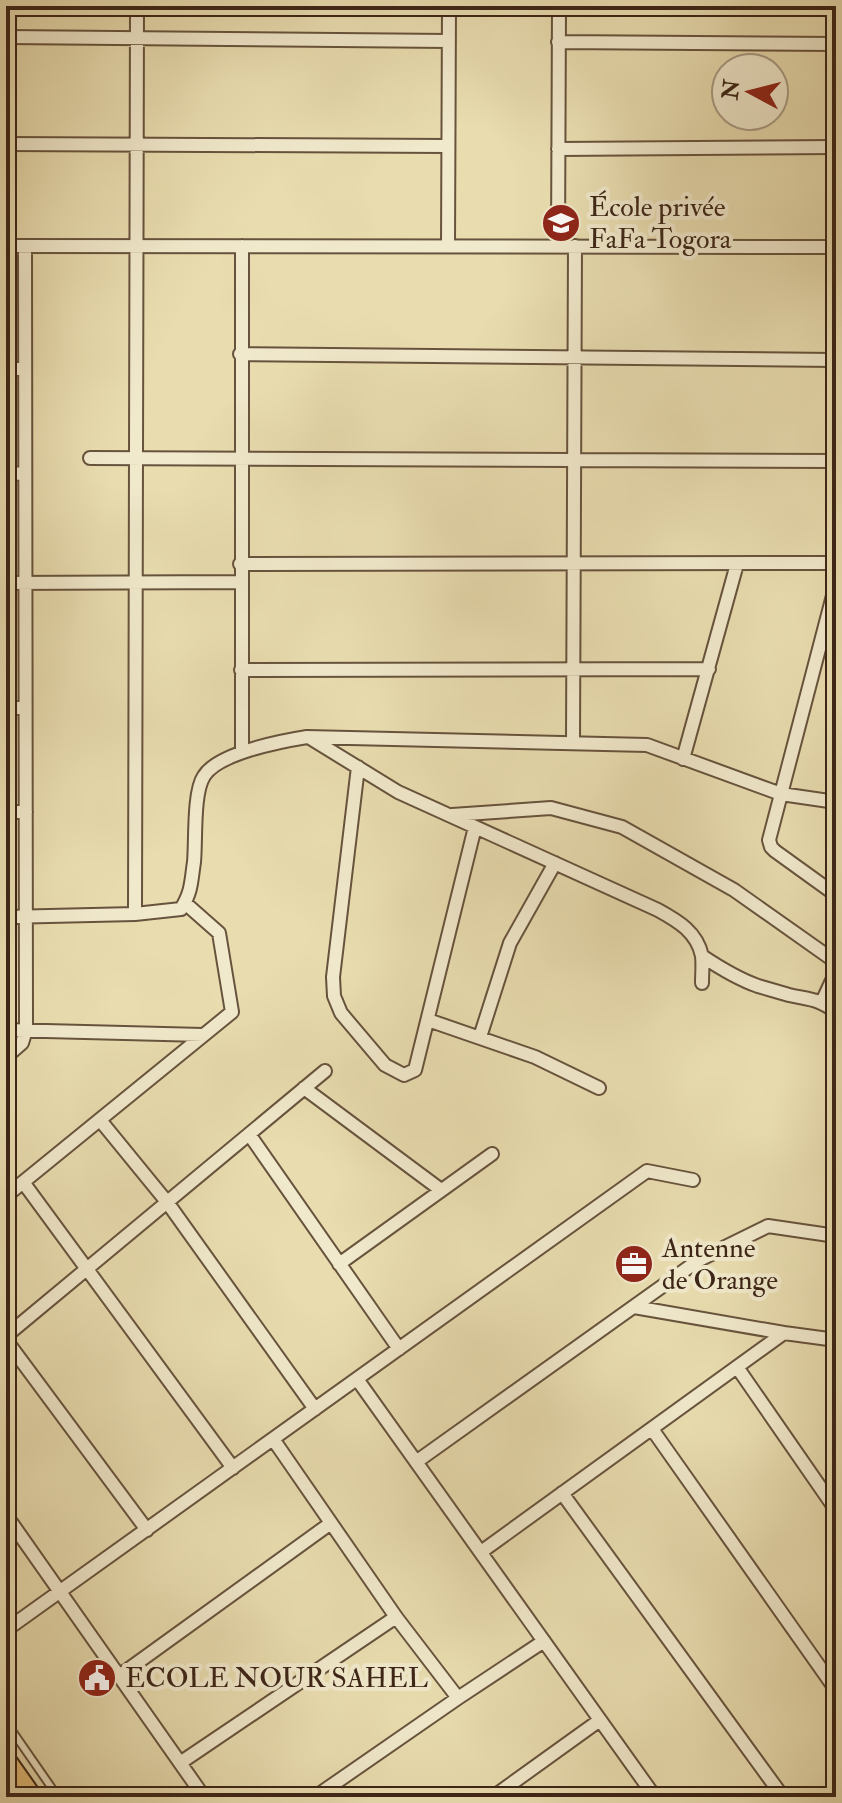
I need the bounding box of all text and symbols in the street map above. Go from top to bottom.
north arrow [710,52,790,132]
text: N [716,78,746,102]
place label: École privée FaFa Togora [589,190,732,257]
school or university icon: École privée FaFa Togora [540,202,582,244]
place label: Antenne de Orange [661,1231,778,1298]
office icon: Antenne de Orange [613,1243,655,1285]
public building icon: ECOLE NOUR SAHEL [76,1657,118,1699]
place label: ECOLE NOUR SAHEL [125,1661,428,1696]

